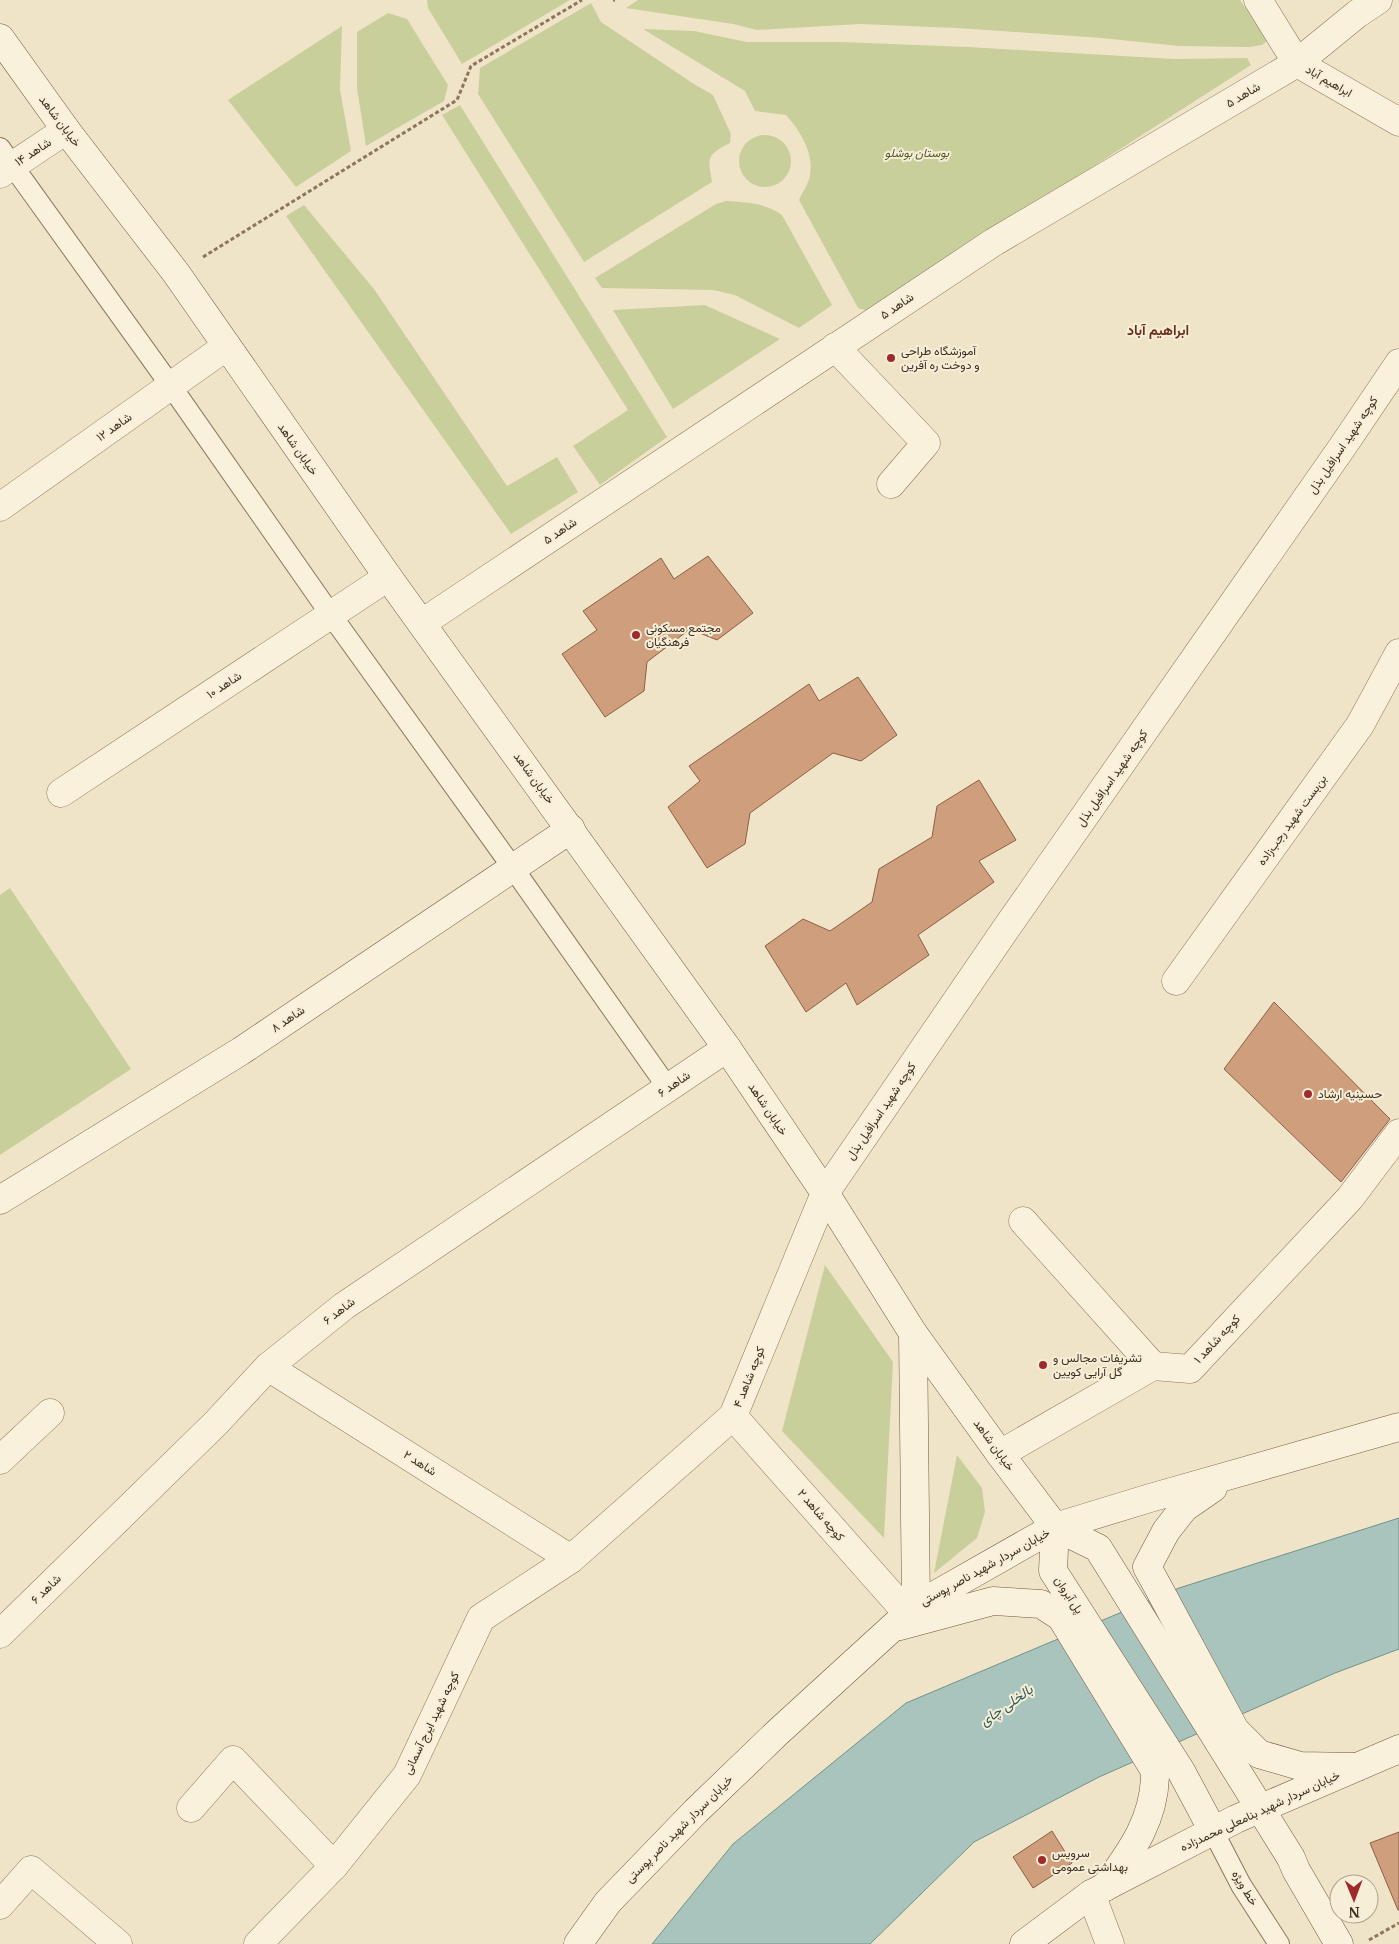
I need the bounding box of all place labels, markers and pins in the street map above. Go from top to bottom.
place label: آموزشگاه طراحی و دوخت ره آفرین [901,343,980,373]
marker: آموزشگاه طراحی و دوخت ره آفرین [885,352,897,364]
place label: مجتمع مسکونی فرهنگیان [646,620,721,650]
marker: مجتمع مسکونی فرهنگیان [630,629,642,641]
place label: حسینیه ارشاد [1318,1086,1382,1102]
marker: حسینیه ارشاد [1302,1088,1314,1100]
place label: تشریفات مجالس و گل آرایی کویین [1053,1350,1142,1380]
marker: تشریفات مجالس و گل آرایی کویین [1037,1359,1049,1371]
place label: سرویس بهداشتی عمومی [1052,1845,1128,1875]
marker: سرویس بهداشتی عمومی [1036,1854,1048,1866]

